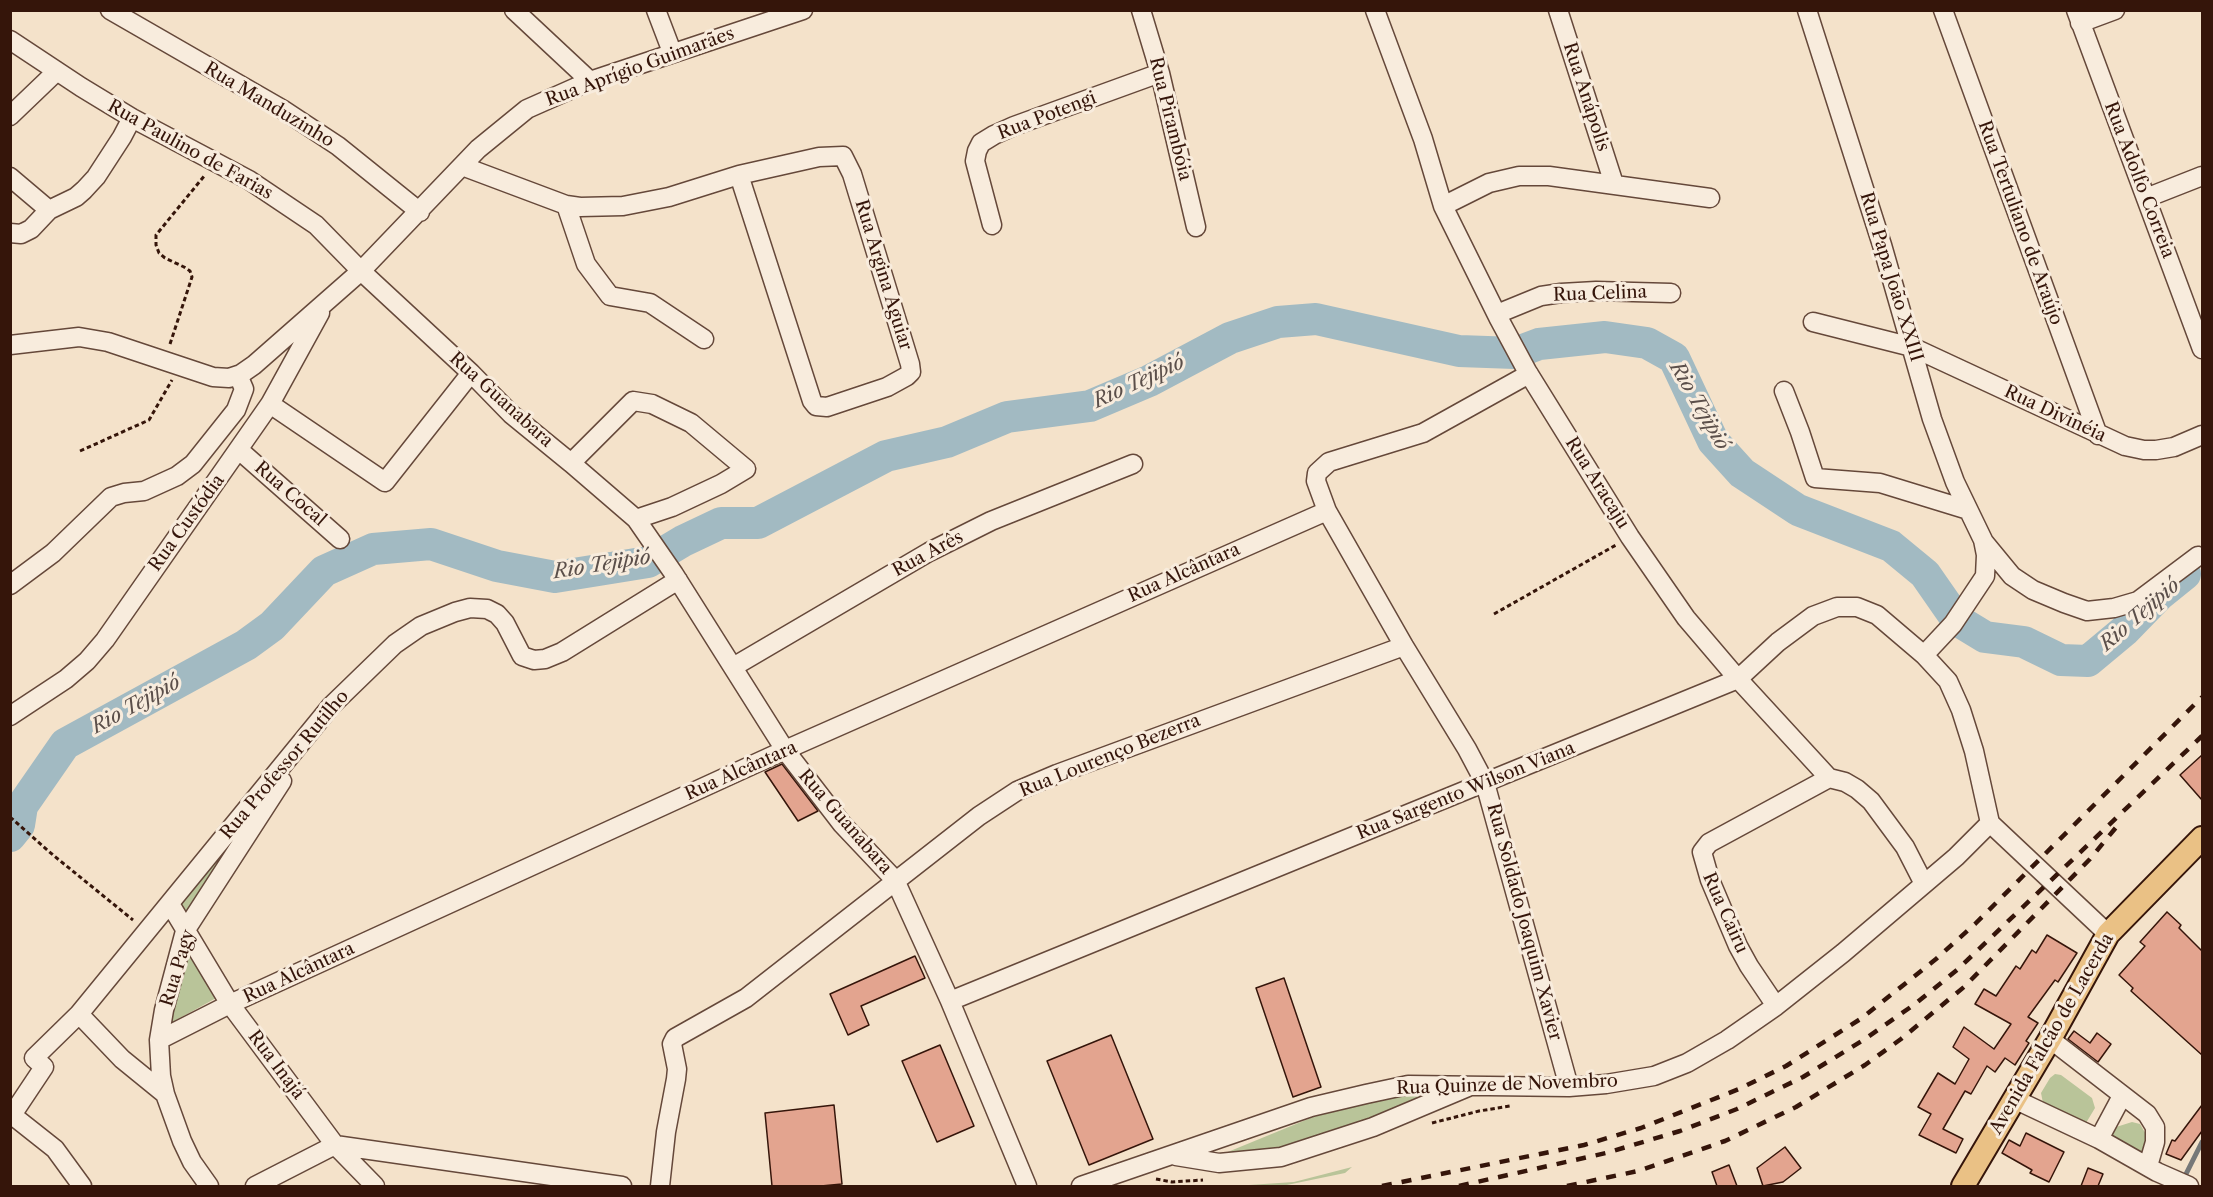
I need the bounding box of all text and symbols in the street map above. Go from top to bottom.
street label: Rua Aprígio Guimarães [543,23,737,111]
street label: Rua Anápolis [1558,40,1614,154]
street label: Rua Pirambóia [1144,55,1196,183]
street label: Rua Manduzinho [200,58,338,152]
street label: Rua Potengi [995,87,1099,145]
street label: Rua Paulino de Farias [104,96,276,204]
street label: Rua Adolfo Correia [2099,99,2179,261]
street label: Rua Tertuliano de Araújo [1973,118,2067,328]
street label: Rua Papa João XXIII [1855,190,1927,364]
street label: Rua Argina Aguiar [850,197,916,353]
street label: Rua Celina [1553,282,1647,306]
street label: Rua Guanabara [445,348,557,452]
water label: Rio Tejipió [1089,350,1189,414]
water label: Rio Tejipió [1664,358,1734,454]
street label: Rua Divinéia [2001,381,2109,447]
street label: Rua Aracaju [1560,433,1634,533]
street label: Rua Cocal [250,457,330,531]
street label: Rua Custódia [145,470,229,576]
street label: Rua Arês [889,526,967,582]
street label: Rua Alcântara [1125,539,1243,607]
water label: Rio Tejipió [552,545,652,585]
water label: Rio Tejipió [2095,574,2185,656]
water label: Rio Tejipió [87,671,185,739]
street label: Rua Professor Rutilho [216,686,354,844]
street label: Rua Lourenço Bezerra [1016,710,1204,802]
street label: Rua Alcântara [682,737,800,805]
street label: Rua Sargento Wilson Viana [1354,737,1578,845]
street label: Rua Guanabara [794,765,896,879]
street label: Rua Soldado Joaquim Xavier [1482,801,1566,1043]
street label: Rua Cairu [1698,869,1752,957]
street label: Rua Pagy [156,927,200,1009]
street label: Avenida Falcão de Lacerda [1985,930,2119,1138]
street label: Rua Alcântara [240,938,358,1008]
street label: Rua Inajá [243,1026,309,1104]
street label: Rua Quinze de Novembro [1396,1070,1618,1100]

